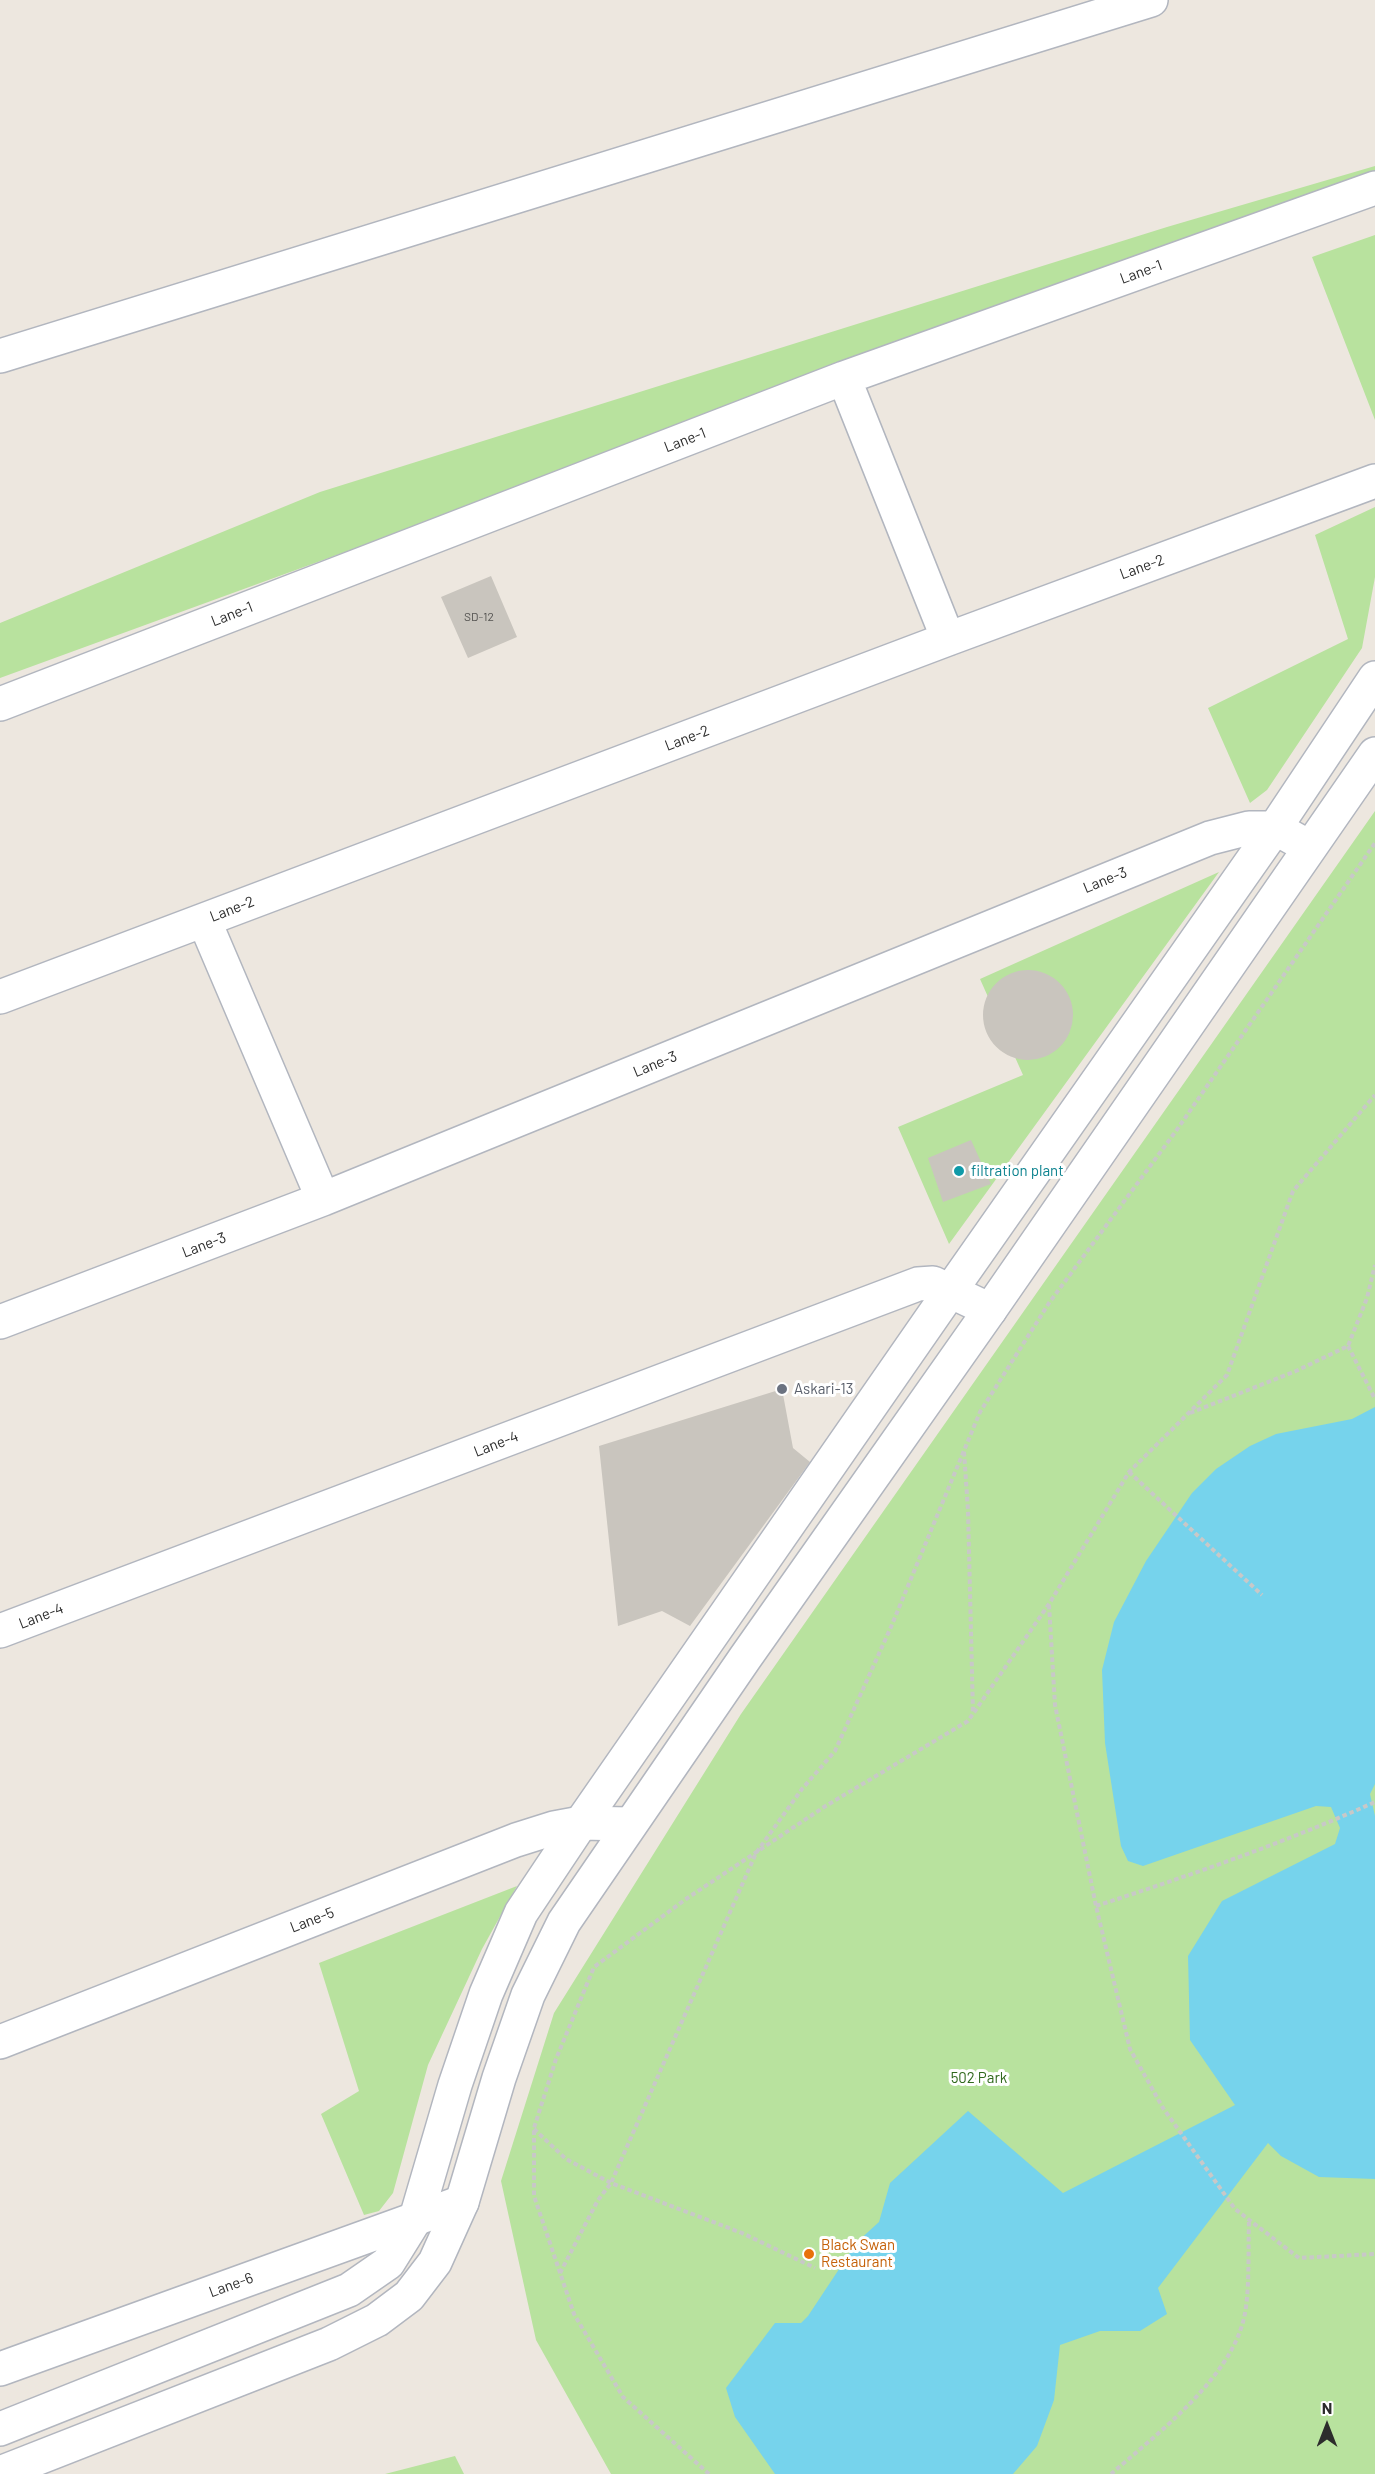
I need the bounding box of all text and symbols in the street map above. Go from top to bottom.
street label: Lane-1 [1118,256,1164,288]
street label: Lane-1 [662,424,708,456]
street label: Lane-2 [1117,551,1167,583]
street label: Lane-1 [209,598,255,630]
house number: SD-12 [464,610,494,624]
street label: Lane-2 [662,721,712,755]
street label: Lane-3 [1080,863,1130,897]
street label: Lane-2 [207,892,257,926]
street label: Lane-3 [630,1047,680,1081]
place label: filtration plant [971,1162,1064,1180]
marker: filtration plant [952,1164,966,1178]
street label: Lane-3 [179,1228,229,1262]
place label: Askari-13 [794,1380,854,1398]
marker: Askari-13 [775,1382,789,1396]
street label: Lane-4 [471,1427,521,1461]
street label: Lane-4 [16,1599,66,1633]
street label: Lane-5 [287,1903,337,1937]
park label: 502 Park [951,2069,1007,2087]
place label: Black Swan Restaurant [821,2236,895,2271]
marker: Black Swan Restaurant [802,2247,816,2261]
street label: Lane-6 [206,2269,256,2301]
north arrow [1297,2396,1357,2456]
text: N [1322,2398,1332,2417]

